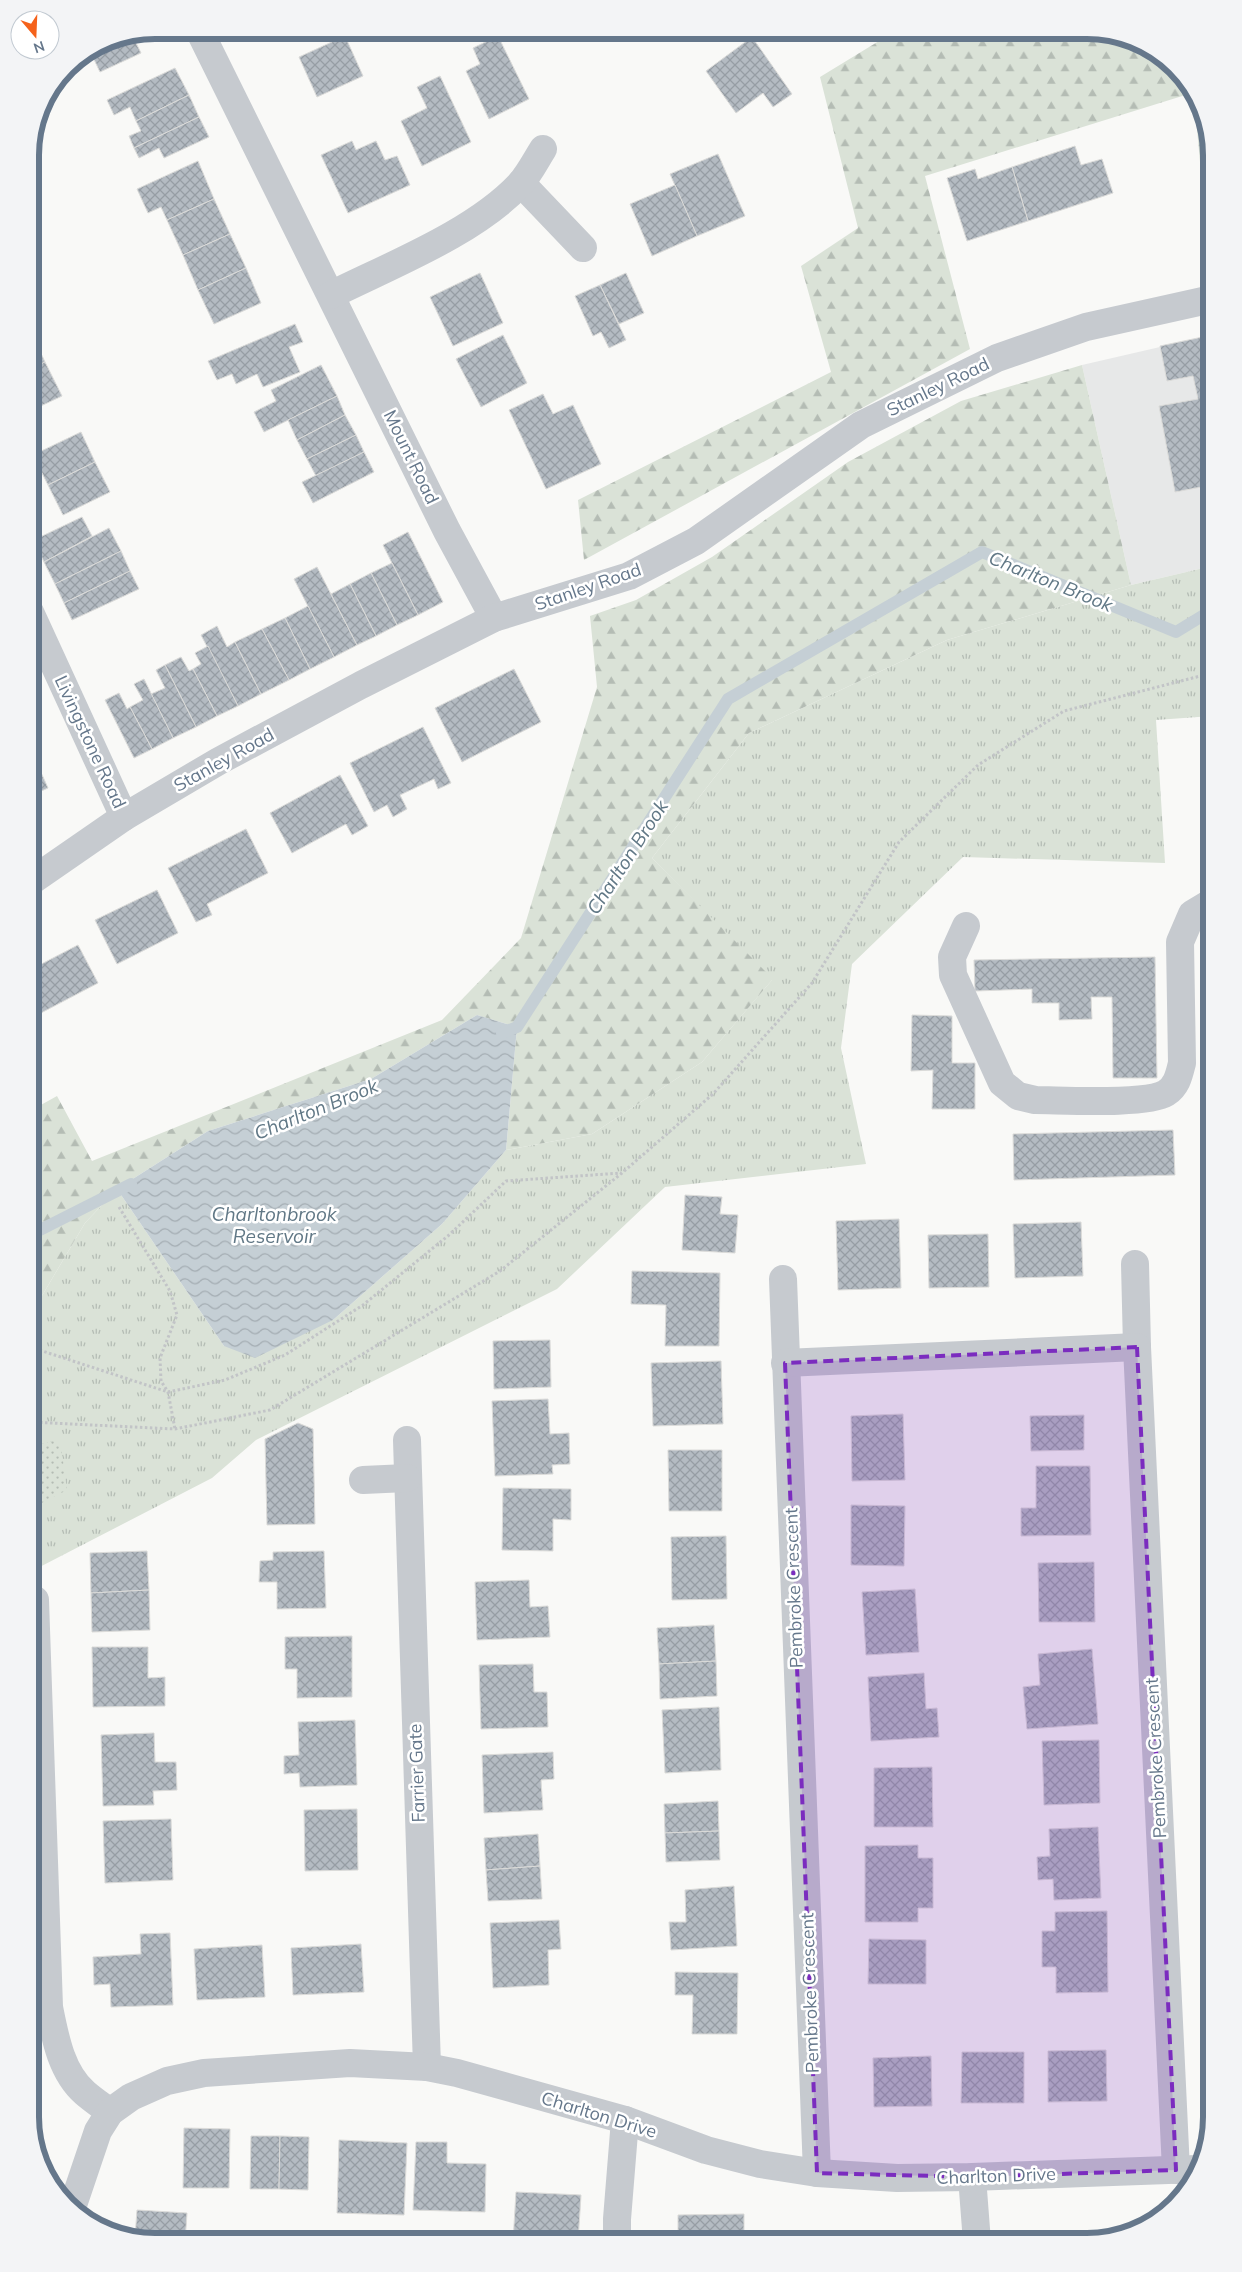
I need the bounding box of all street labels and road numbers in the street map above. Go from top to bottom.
street label: Stanley Road [883,352,993,421]
street label: Mount Road [379,406,444,508]
street label: Stanley Road [532,558,644,616]
street label: Livingstone Road [50,672,131,812]
street label: Stanley Road [170,723,278,797]
street label: Pembroke Crescent [779,1507,808,1669]
street label: Pembroke Crescent [1140,1677,1171,1839]
street label: Farrier Gate [403,1723,430,1823]
street label: Pembroke Crescent [795,1912,824,2074]
street label: Charlton Drive [539,2086,660,2143]
street label: Charlton Drive [936,2162,1056,2189]

